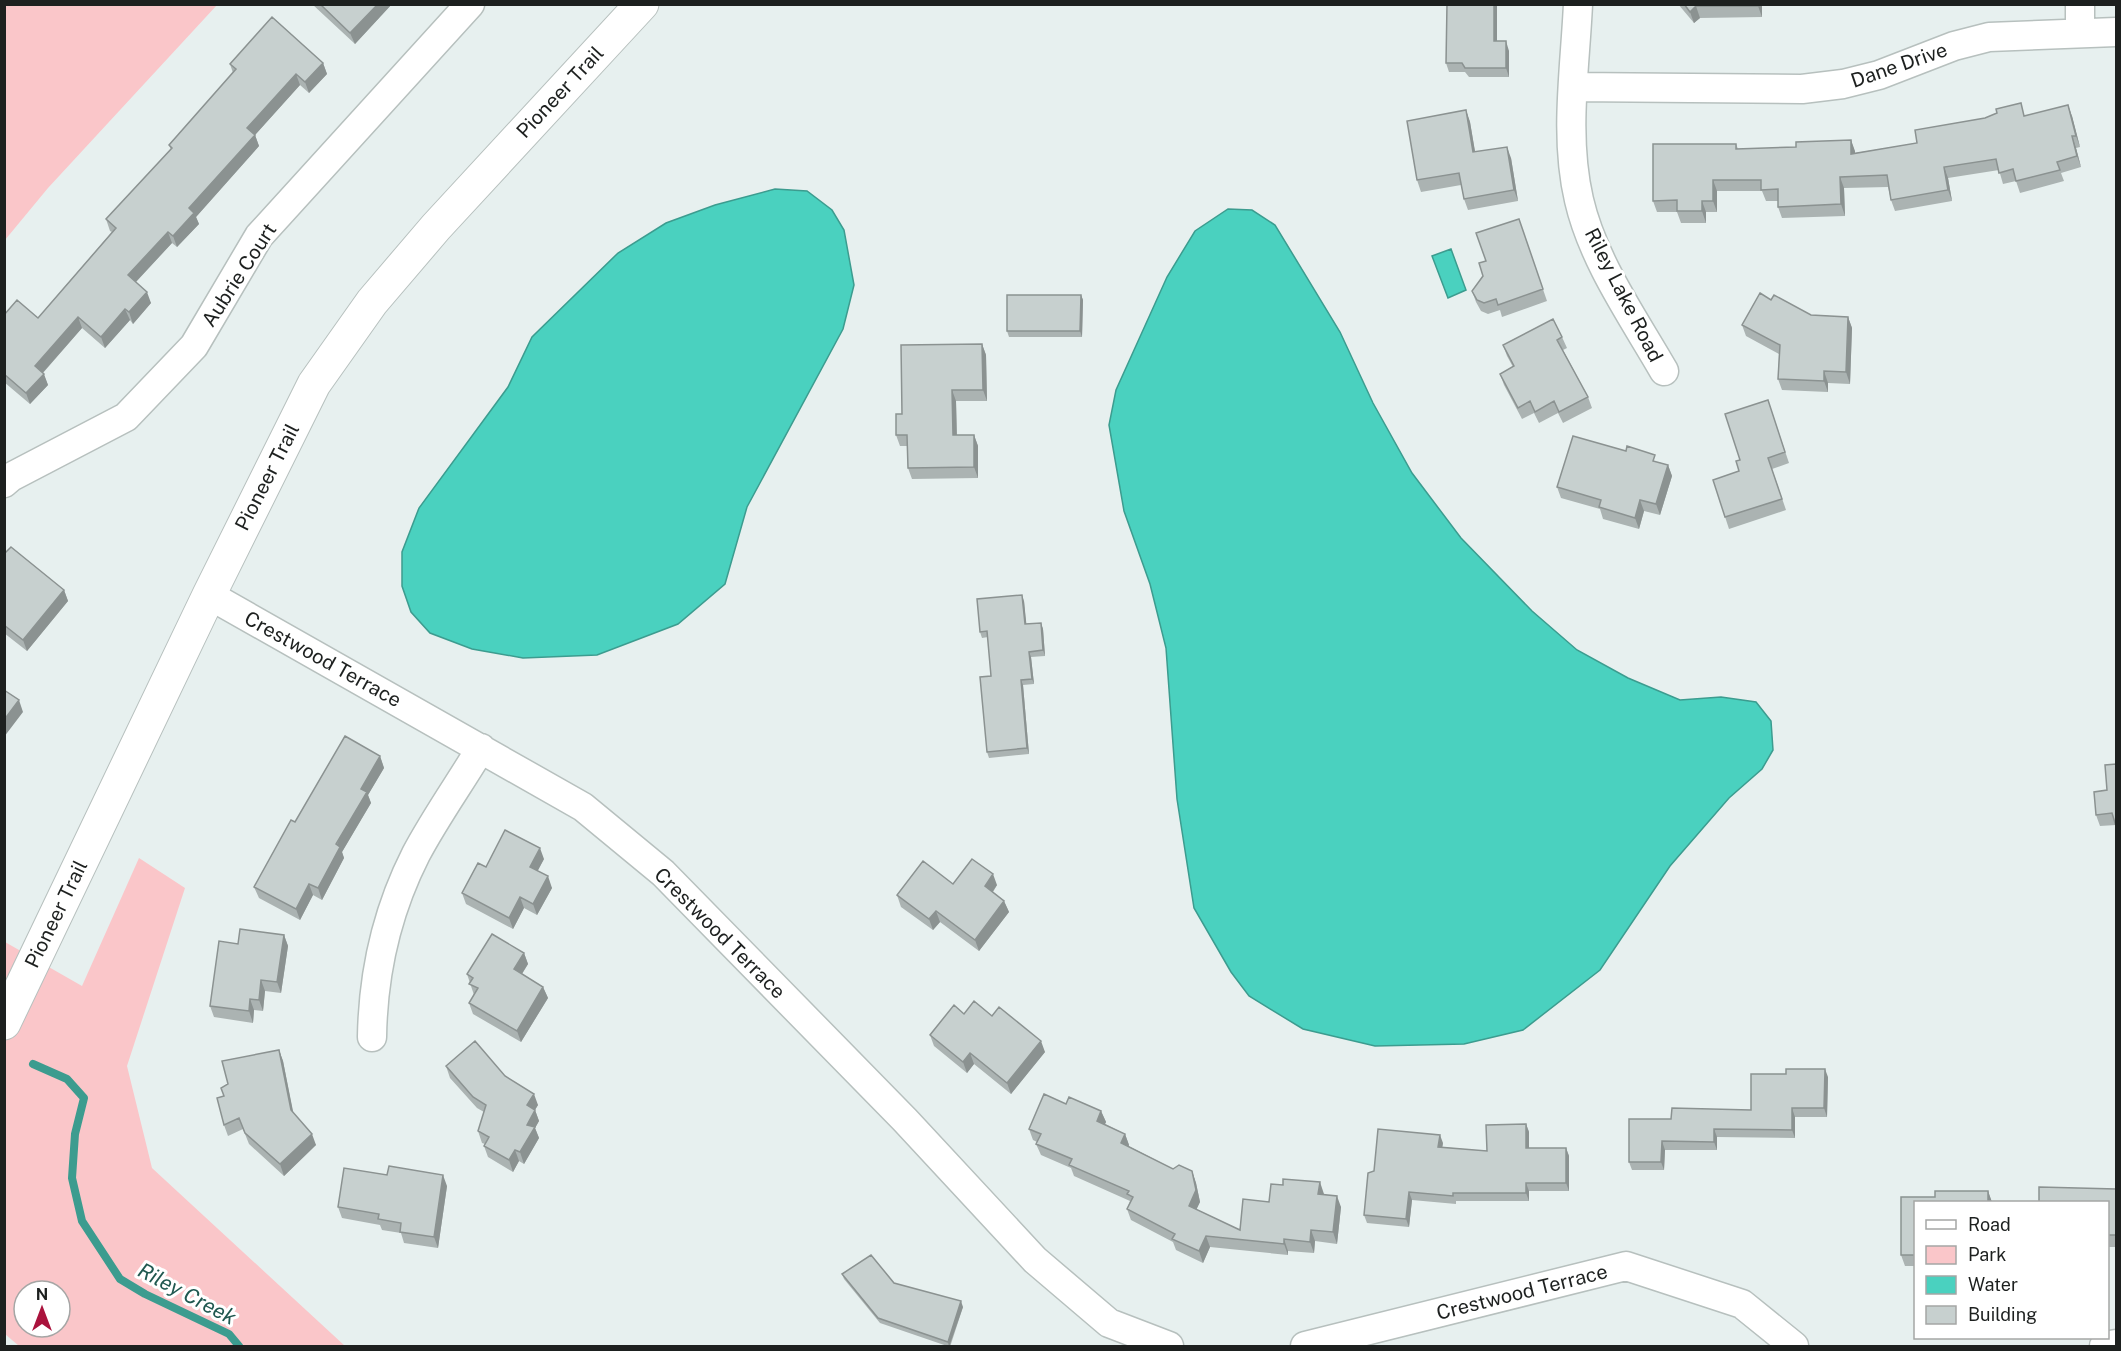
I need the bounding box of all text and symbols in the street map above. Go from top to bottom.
street label: Dane Drive [1848,37,1950,93]
street label: Pioneer Trail [511,41,609,143]
street label: Aubrie Court [197,219,281,331]
street label: Riley Lake Road [1580,224,1668,366]
street label: Pioneer Trail [230,420,304,534]
street label: Crestwood Terrace [240,606,406,712]
street label: Pioneer Trail [20,856,92,972]
street label: Crestwood Terrace [649,862,791,1004]
legend [1914,1201,2109,1339]
text: Road [1968,1214,2011,1235]
text: Park [1968,1244,2006,1265]
water label: Riley Creek [134,1257,241,1330]
street label: Crestwood Terrace [1434,1259,1610,1325]
text: Water [1968,1274,2018,1295]
north arrow [12,1279,72,1339]
text: N [36,1285,48,1304]
text: Building [1968,1304,2037,1325]

